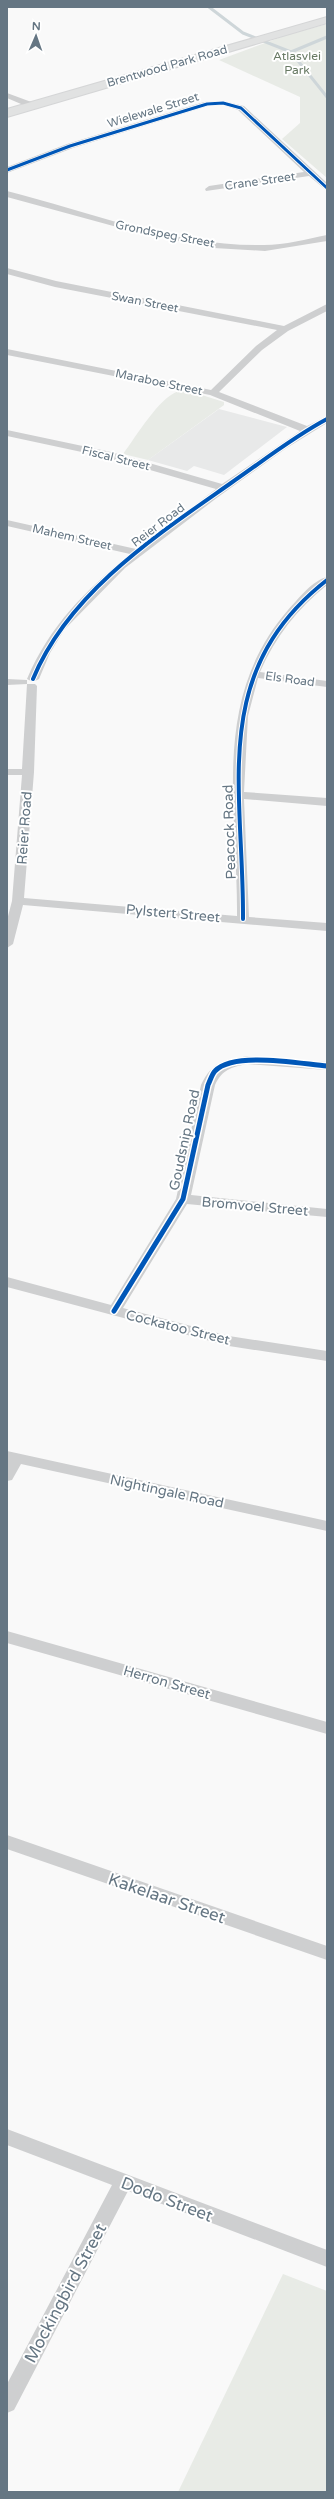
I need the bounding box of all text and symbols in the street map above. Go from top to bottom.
north arrow [16,16,56,56]
text: N [32,20,41,33]
street label: Brentwood Park Road [105,42,229,90]
park label: Atlasvlei Park [273,49,321,77]
street label: Wielewale Street [106,89,201,131]
street label: Crane Street [224,169,297,193]
street label: Grondspeg Street [114,218,216,251]
street label: Swan Street [110,289,180,315]
street label: Maraboe Street [114,366,204,398]
street label: Fiscal Street [81,443,152,473]
street label: Reier Road [129,500,187,550]
street label: Mahem Street [31,521,113,553]
street label: Els Road [264,669,316,689]
street label: Peacock Road [219,784,240,880]
street label: Reier Road [13,791,36,865]
street label: Pylstert Street [125,901,221,926]
street label: Goudsnip Road [165,1088,203,1192]
street label: Bromvoel Street [201,1193,310,1220]
street label: Cockatoo Street [124,1306,232,1349]
street label: Nightingale Road [108,1471,225,1512]
street label: Herron Street [121,1662,213,1703]
street label: Kakelaar Street [105,1869,229,1929]
street label: Dodo Street [118,2172,216,2227]
street label: Mockingbird Street [20,2219,111,2367]

